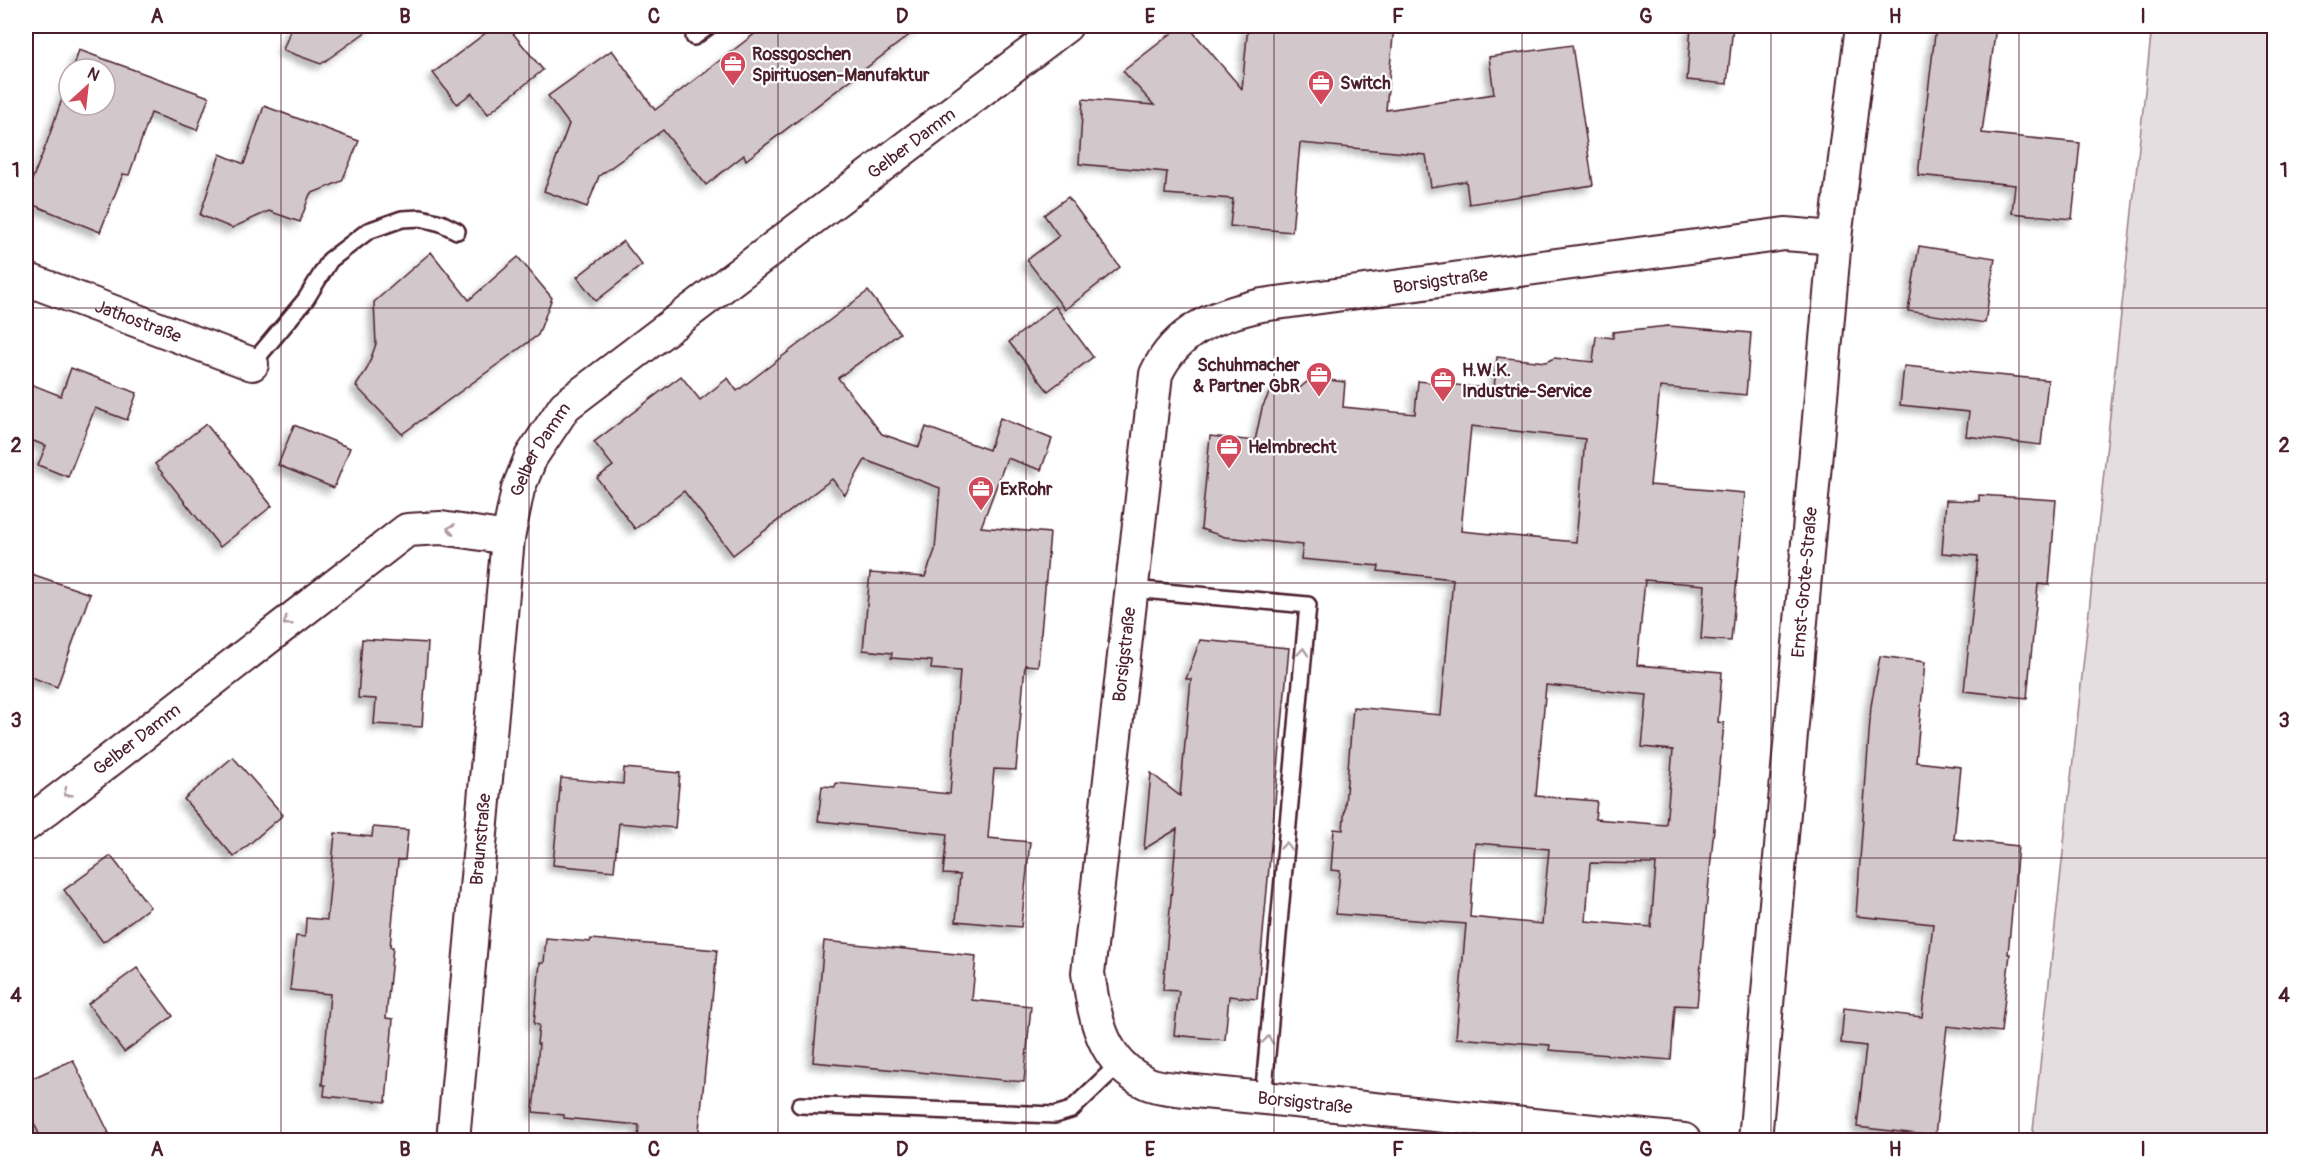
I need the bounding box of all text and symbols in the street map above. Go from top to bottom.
text: A [151,4,164,29]
text: B [399,4,411,29]
text: C [648,4,660,29]
text: D [896,4,909,29]
text: E [1145,4,1156,29]
text: F [1392,4,1404,29]
text: G [1639,4,1653,29]
text: H [1889,4,1902,29]
text: I [2140,4,2146,29]
place label: Rossgoschen Spirituosen-Manufaktur [752,43,930,87]
office icon: Rossgoschen Spirituosen-Manufaktur [718,49,748,87]
north arrow [57,57,117,117]
text: N [84,63,103,86]
office icon: Switch [1306,68,1336,106]
place label: Switch [1340,72,1391,95]
street label: Gelber Damm [863,102,960,184]
text: 1 [12,158,20,183]
text: 1 [2280,158,2288,183]
street label: Borsigstraße [1392,263,1489,299]
street label: Jathostraße [92,295,185,348]
place label: Schuhmacher & Partner GbR [1193,354,1301,398]
place label: H.W.K. Industrie-Service [1462,359,1593,403]
office icon: Schuhmacher & Partner GbR [1304,360,1334,398]
office icon: H.W.K. Industrie-Service [1428,365,1458,403]
street label: Gelber Damm [505,398,576,498]
office icon: Helmbrecht [1214,432,1244,470]
text: 2 [10,433,22,458]
text: 2 [2278,433,2290,458]
place label: Helmbrecht [1248,436,1337,459]
office icon: ExRohr [966,474,996,512]
place label: ExRohr [1000,478,1053,501]
street label: Ernst-Grote-Straße [1786,506,1823,659]
one-way arrow [446,524,455,536]
street label: Borsigstraße [1107,606,1141,703]
one-way arrow [283,615,294,626]
one-way arrow [1296,647,1309,656]
street label: Gelber Damm [88,698,185,780]
text: 3 [10,708,22,733]
text: 3 [2278,708,2290,733]
one-way arrow [62,785,73,796]
street label: Braunstraße [465,792,496,886]
one-way arrow [1279,842,1292,851]
text: 4 [10,983,22,1008]
text: 4 [2278,983,2290,1008]
one-way arrow [1261,1036,1274,1045]
street label: Borsigstraße [1256,1087,1354,1119]
text: A [151,1137,164,1162]
text: B [399,1137,411,1162]
text: C [648,1137,660,1162]
text: D [896,1137,909,1162]
text: E [1145,1137,1156,1162]
text: F [1392,1137,1404,1162]
text: G [1639,1137,1653,1162]
text: H [1889,1137,1902,1162]
text: I [2140,1137,2146,1162]

